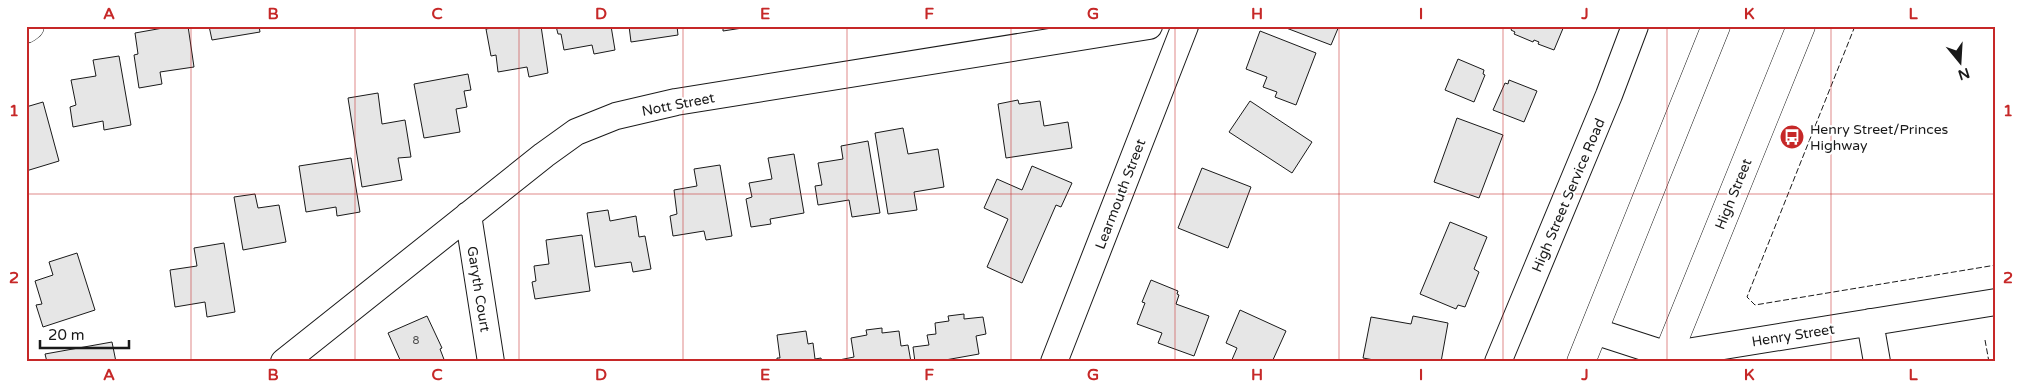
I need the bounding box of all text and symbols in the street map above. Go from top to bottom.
text: A [103,4,115,24]
text: B [267,4,279,24]
text: C [431,4,443,24]
text: D [595,4,607,24]
text: E [760,4,770,24]
text: F [924,4,934,24]
text: G [1087,4,1099,24]
text: H [1251,4,1263,24]
text: I [1419,4,1423,24]
text: J [1580,4,1589,24]
text: K [1744,4,1755,24]
text: L [1908,4,1918,24]
north arrow [1934,38,1984,88]
text: N [1956,64,1972,84]
street label: Nott Street [640,89,717,120]
text: 1 [9,101,19,121]
text: 1 [2003,101,2013,121]
street label: High Street Service Road [1528,116,1609,275]
place label: Henry Street/Princes Highway [1810,121,1949,154]
bus stop icon: Henry Street/Princes Highway [1779,124,1805,150]
street label: Learmouth Street [1092,136,1150,252]
street label: High Street [1712,156,1756,232]
street label: Garyth Court [463,245,494,334]
text: 2 [9,268,19,288]
text: 2 [2003,268,2013,288]
scale bar [40,318,129,350]
street label: Henry Street [1751,320,1836,350]
text: 20 m [48,326,85,344]
house number: 8 [413,334,420,347]
text: A [103,365,115,385]
text: B [267,365,279,385]
text: C [431,365,443,385]
text: D [595,365,607,385]
text: E [760,365,770,385]
text: F [924,365,934,385]
text: G [1087,365,1099,385]
text: H [1251,365,1263,385]
text: I [1419,365,1423,385]
text: J [1580,365,1589,385]
text: K [1744,365,1755,385]
text: L [1908,365,1918,385]

